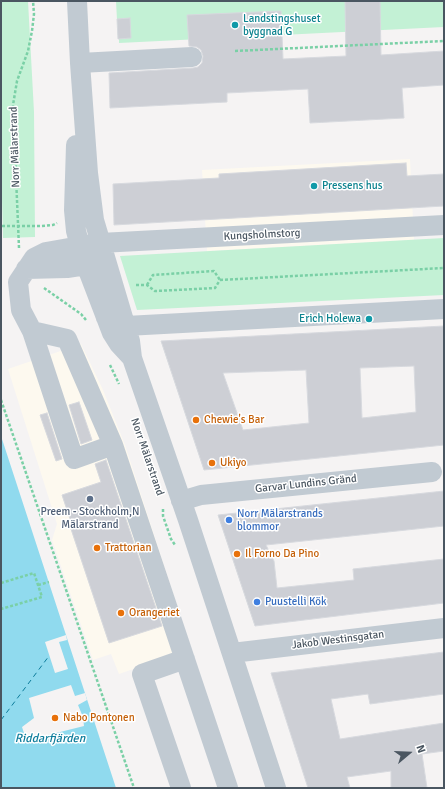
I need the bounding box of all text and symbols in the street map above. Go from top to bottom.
place label: Landstingshuset byggnad G [243,12,321,38]
marker: Landstingshuset byggnad G [230,20,240,30]
street label: Norr Mälarstrand [7,106,23,188]
place label: Pressens hus [322,179,383,193]
marker: Pressens hus [309,181,319,191]
street label: Kungsholmstorg [223,226,301,244]
place label: Erich Holewa [299,312,361,326]
marker: Erich Holewa [364,314,374,324]
place label: Chewie's Bar [204,413,264,427]
marker: Chewie's Bar [191,415,201,425]
street label: Norr Mälarstrand [128,417,166,497]
place label: Ukiyo [220,456,246,470]
marker: Ukiyo [207,458,217,468]
street label: Garvar Lundins Gränd [255,472,357,496]
marker: Preem - Stockholm,N Mälarstrand [85,494,95,504]
place label: Preem - Stockholm,N Mälarstrand [41,505,139,531]
place label: Norr Mälarstrands blommor [237,507,323,533]
marker: Norr Mälarstrands blommor [224,515,234,525]
place label: Trattorian [105,541,151,555]
marker: Trattorian [92,543,102,553]
place label: Il Forno Da Pino [245,547,319,561]
marker: Il Forno Da Pino [232,549,242,559]
place label: Puustelli Kök [265,595,326,609]
marker: Puustelli Kök [252,597,262,607]
place label: Orangeriet [129,606,180,620]
marker: Orangeriet [116,608,126,618]
street label: Jakob Westinsgatan [291,628,385,652]
place label: Nabo Pontonen [63,711,135,725]
marker: Nabo Pontonen [50,713,60,723]
water label: Riddarfjärden [15,732,85,746]
north arrow [389,733,429,773]
text: N [413,743,428,755]

